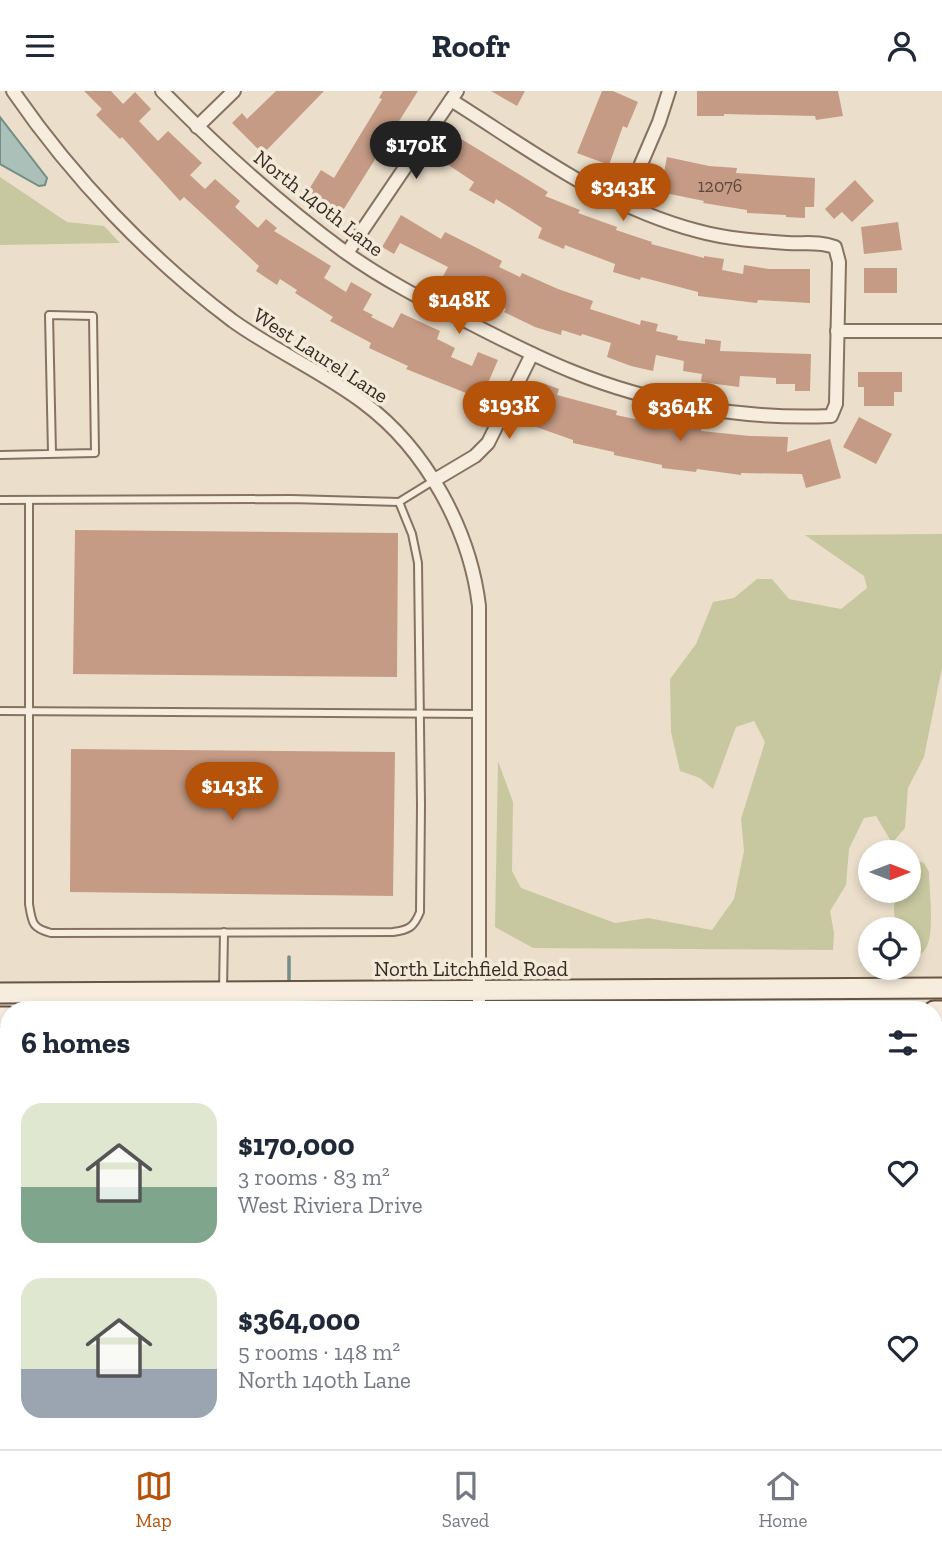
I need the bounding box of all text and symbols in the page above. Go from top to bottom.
icon: menu [21,27,59,65]
text: Roofr [432,27,510,65]
icon: person [883,27,921,65]
pin: $170K [367,122,465,181]
text: $170K [386,130,446,158]
street label: North 140th Lane [249,145,389,262]
pin: $343K [574,163,672,223]
text: $343K [591,172,655,200]
house number: 12076 [698,175,742,197]
pin: $148K [410,277,508,336]
text: $148K [428,285,490,313]
street label: West Laurel Lane [249,302,393,408]
pin: $193K [460,381,558,441]
pin: $364K [631,383,729,443]
text: $193K [479,390,539,418]
text: $364K [648,392,712,420]
pin: $143K [183,763,281,822]
text: $143K [201,771,263,799]
north arrow [858,840,920,903]
map controls [858,840,921,980]
button: locate [858,917,921,980]
street label: North Litchfield Road [374,956,569,981]
icon: filters [884,1024,922,1062]
text: 6 homes [21,1025,130,1061]
text: $170,000 [238,1127,355,1163]
icon: home [77,1131,161,1215]
icon: heart [884,1154,922,1192]
text: 3 rooms · 83 m² [238,1163,390,1191]
text: West Riviera Drive [238,1191,422,1219]
text: $364,000 [238,1302,360,1338]
icon: home [77,1306,161,1390]
icon: heart [884,1329,922,1367]
text: 5 rooms · 148 m² [238,1338,400,1366]
text: North 140th Lane [238,1366,411,1394]
tab: Map [135,1467,173,1532]
tab: Saved [442,1467,489,1532]
tab: Home [758,1467,807,1532]

